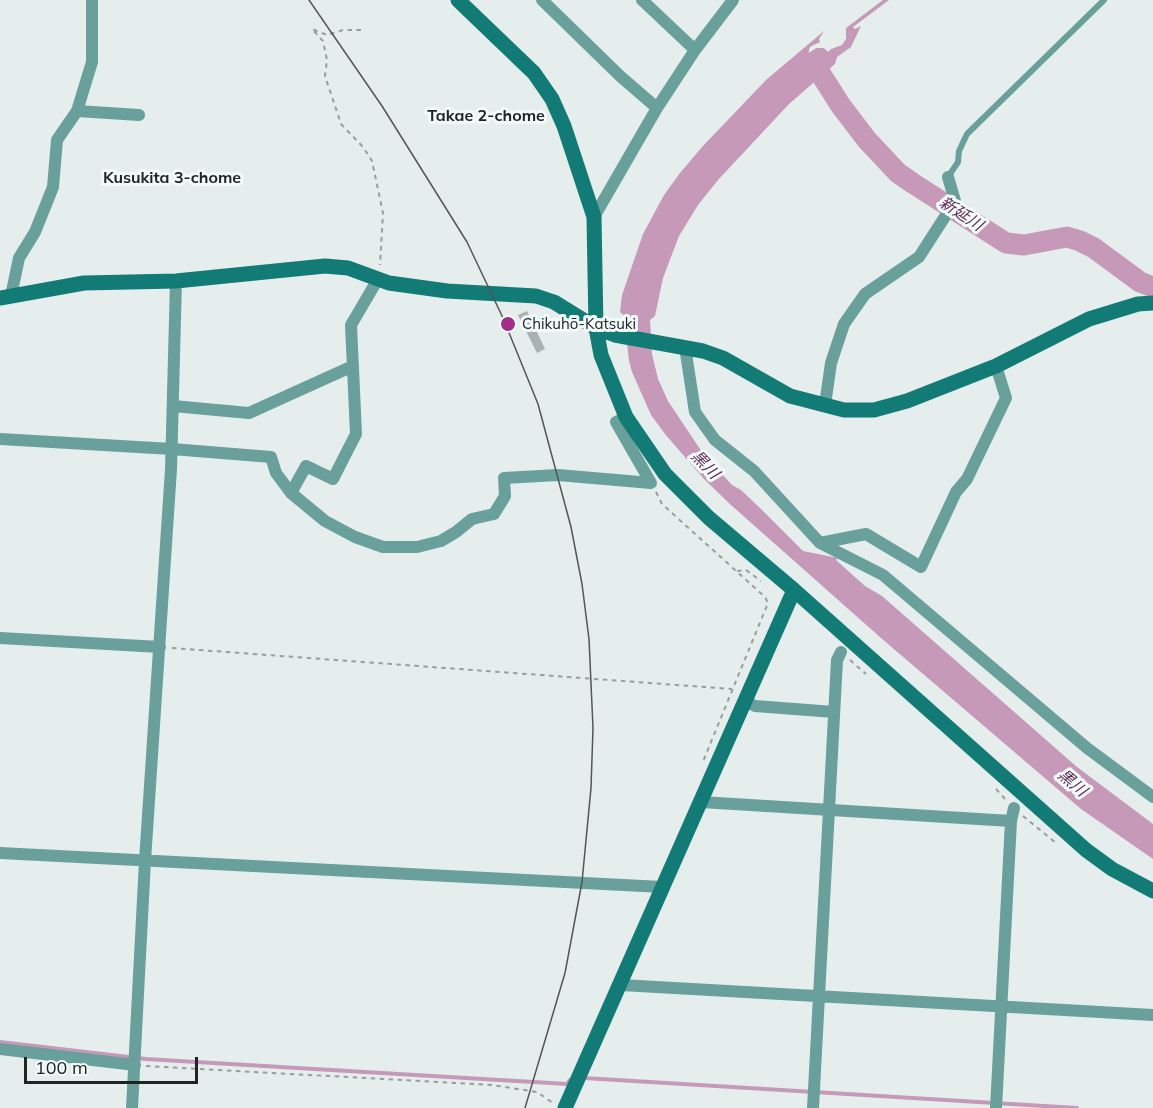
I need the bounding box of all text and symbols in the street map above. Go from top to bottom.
district label: Takae 2-chome [427,106,545,126]
district label: Kusukita 3-chome [103,168,241,188]
water label: 新延川 [936,193,986,235]
marker: Chikuhō-Katsuki [499,315,517,333]
place label: Chikuhō-Katsuki [522,315,636,333]
water label: 黒川 [687,447,723,483]
water label: 黒川 [1054,765,1090,801]
scale bar [27,1045,201,1083]
text: 100 m [35,1056,88,1079]

